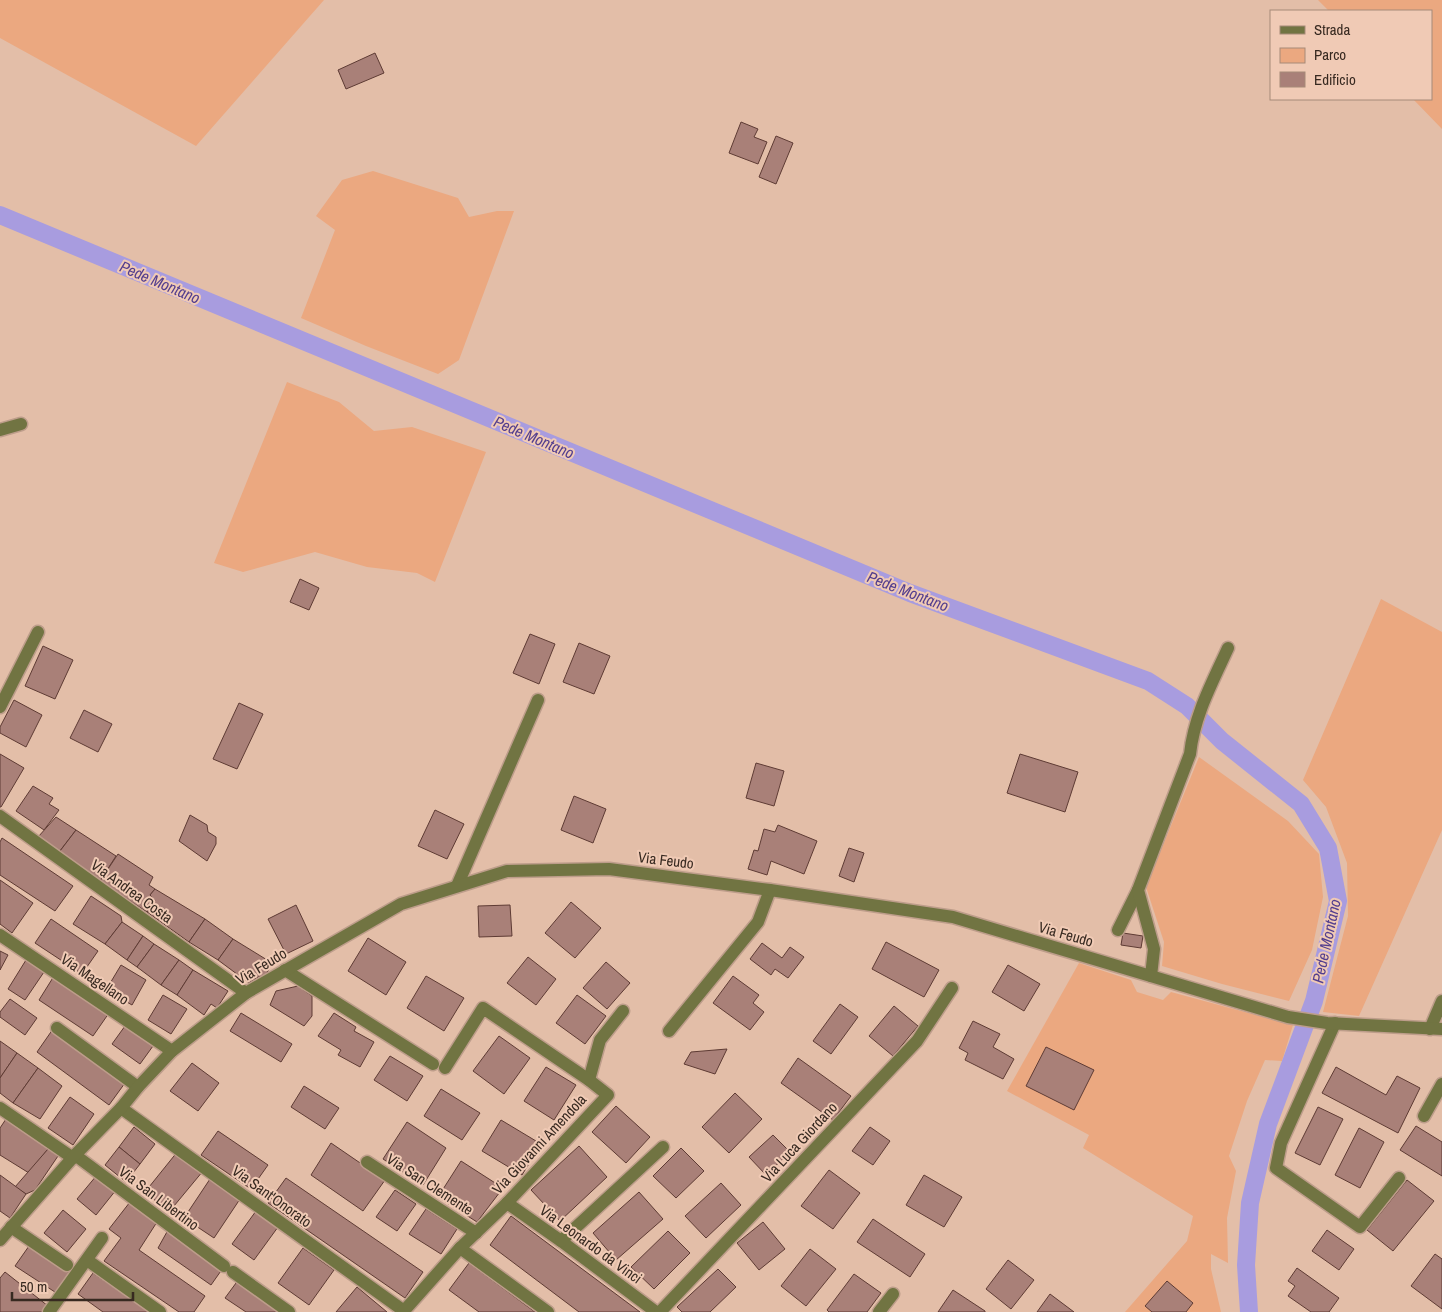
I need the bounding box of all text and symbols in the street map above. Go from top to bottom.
legend [1270,10,1432,100]
text: Strada [1314,19,1350,40]
text: Parco [1314,44,1346,65]
text: Edificio [1314,69,1356,90]
water label: Pede Montano [116,255,204,309]
water label: Pede Montano [490,410,578,464]
water label: Pede Montano [864,565,952,617]
street label: Via Feudo [637,846,695,874]
street label: Via Andrea Costa [87,854,177,928]
water label: Pede Montano [1306,897,1346,985]
street label: Via Feudo [1036,916,1096,952]
street label: Via Feudo [232,943,291,989]
street label: Via Magellano [57,948,134,1010]
street label: Via Giovanni Amendola [487,1089,591,1199]
street label: Via Luca Giordano [756,1097,842,1187]
street label: Via San Clemente [383,1148,478,1220]
street label: Via Sant'Onorato [228,1160,316,1232]
street label: Via San Libertino [115,1161,204,1235]
street label: Via Leonardo da Vinci [535,1200,647,1288]
scale bar [12,1270,134,1302]
text: 50 m [20,1276,47,1297]

